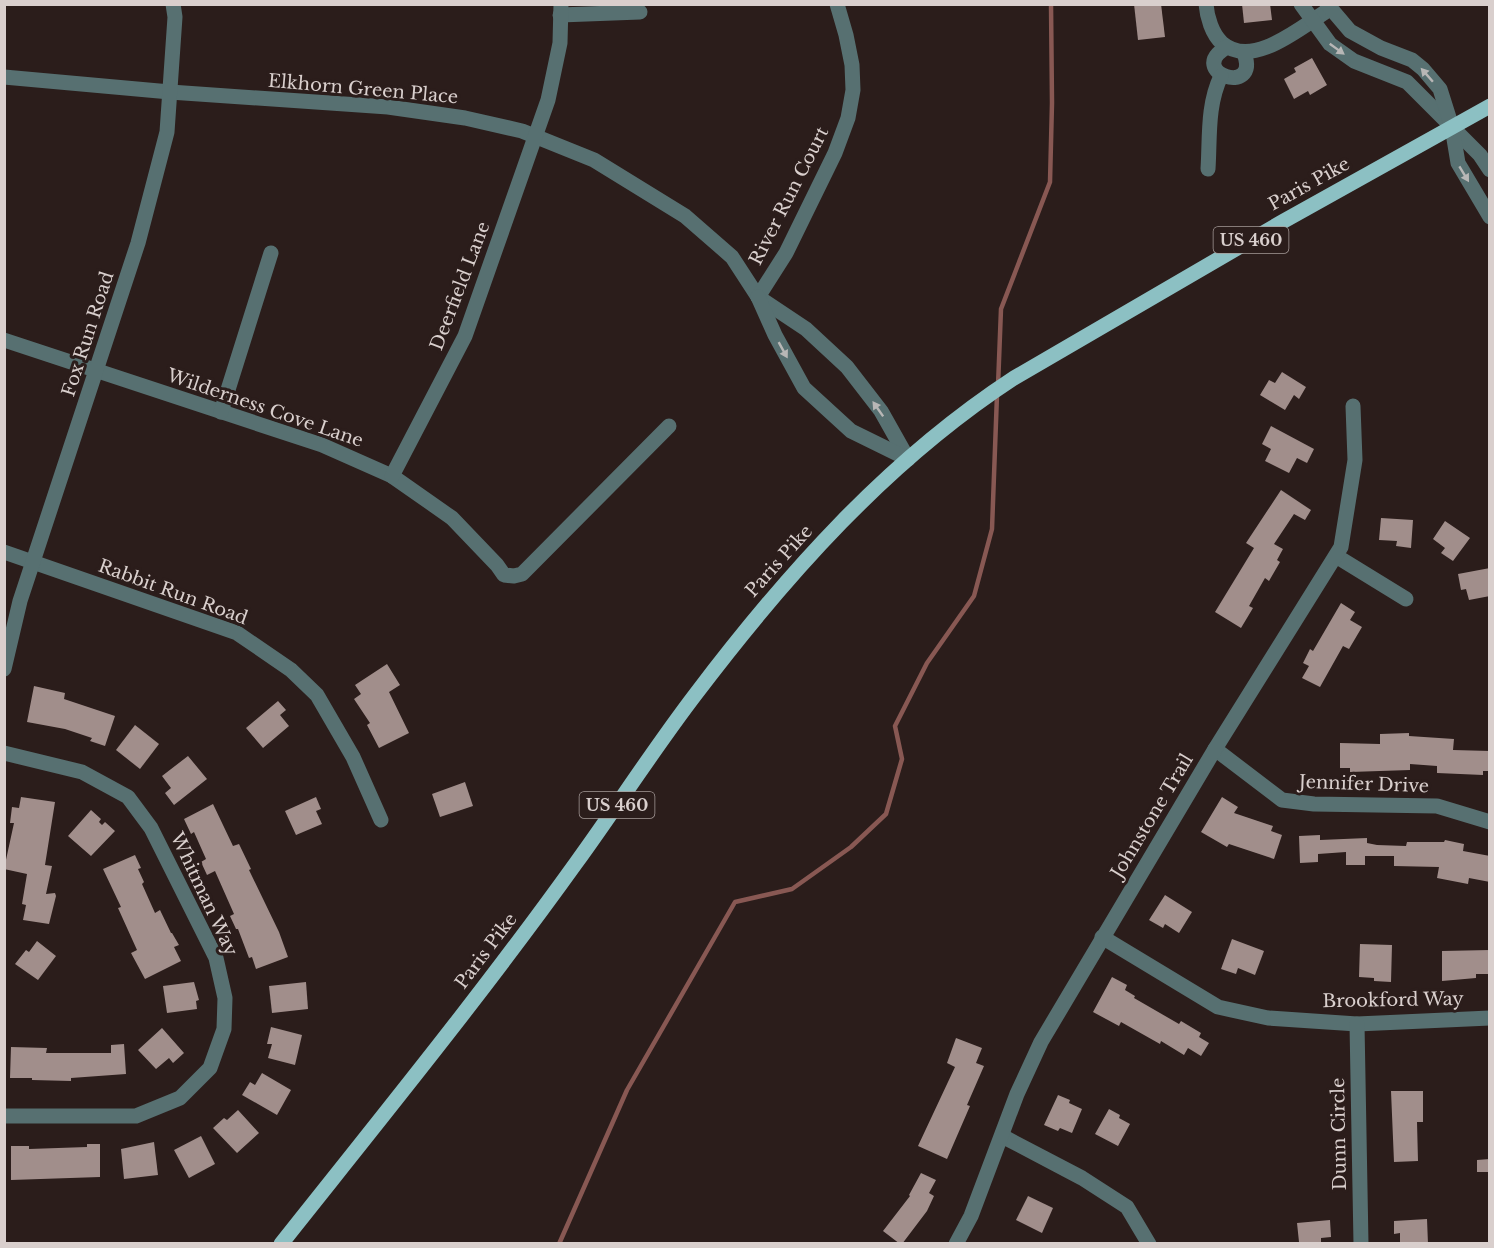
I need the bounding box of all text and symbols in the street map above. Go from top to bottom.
one-way arrow [1329,43,1345,55]
one-way arrow [1421,68,1434,83]
street label: Elkhorn Green Place [267,70,459,108]
street label: River Run Court [745,123,833,269]
street label: Paris Pike [1265,153,1353,215]
one-way arrow [1459,166,1469,183]
street label: Deerfield Lane [425,219,495,353]
road number: US 460 [1214,227,1288,253]
street label: Fox Run Road [57,269,119,399]
one-way arrow [778,341,788,358]
street label: Wilderness Cove Lane [163,364,366,452]
one-way arrow [873,401,884,417]
street label: Paris Pike [741,520,817,602]
street label: Rabbit Run Road [95,555,251,629]
street label: Johnstone Trail [1105,750,1198,884]
street label: Jennifer Drive [1297,771,1429,797]
road number: US 460 [580,792,654,818]
street label: Whitman Way [165,828,242,960]
street label: Paris Pike [450,909,522,993]
street label: Brookford Way [1322,988,1464,1012]
street label: Dunn Circle [1327,1077,1351,1191]

